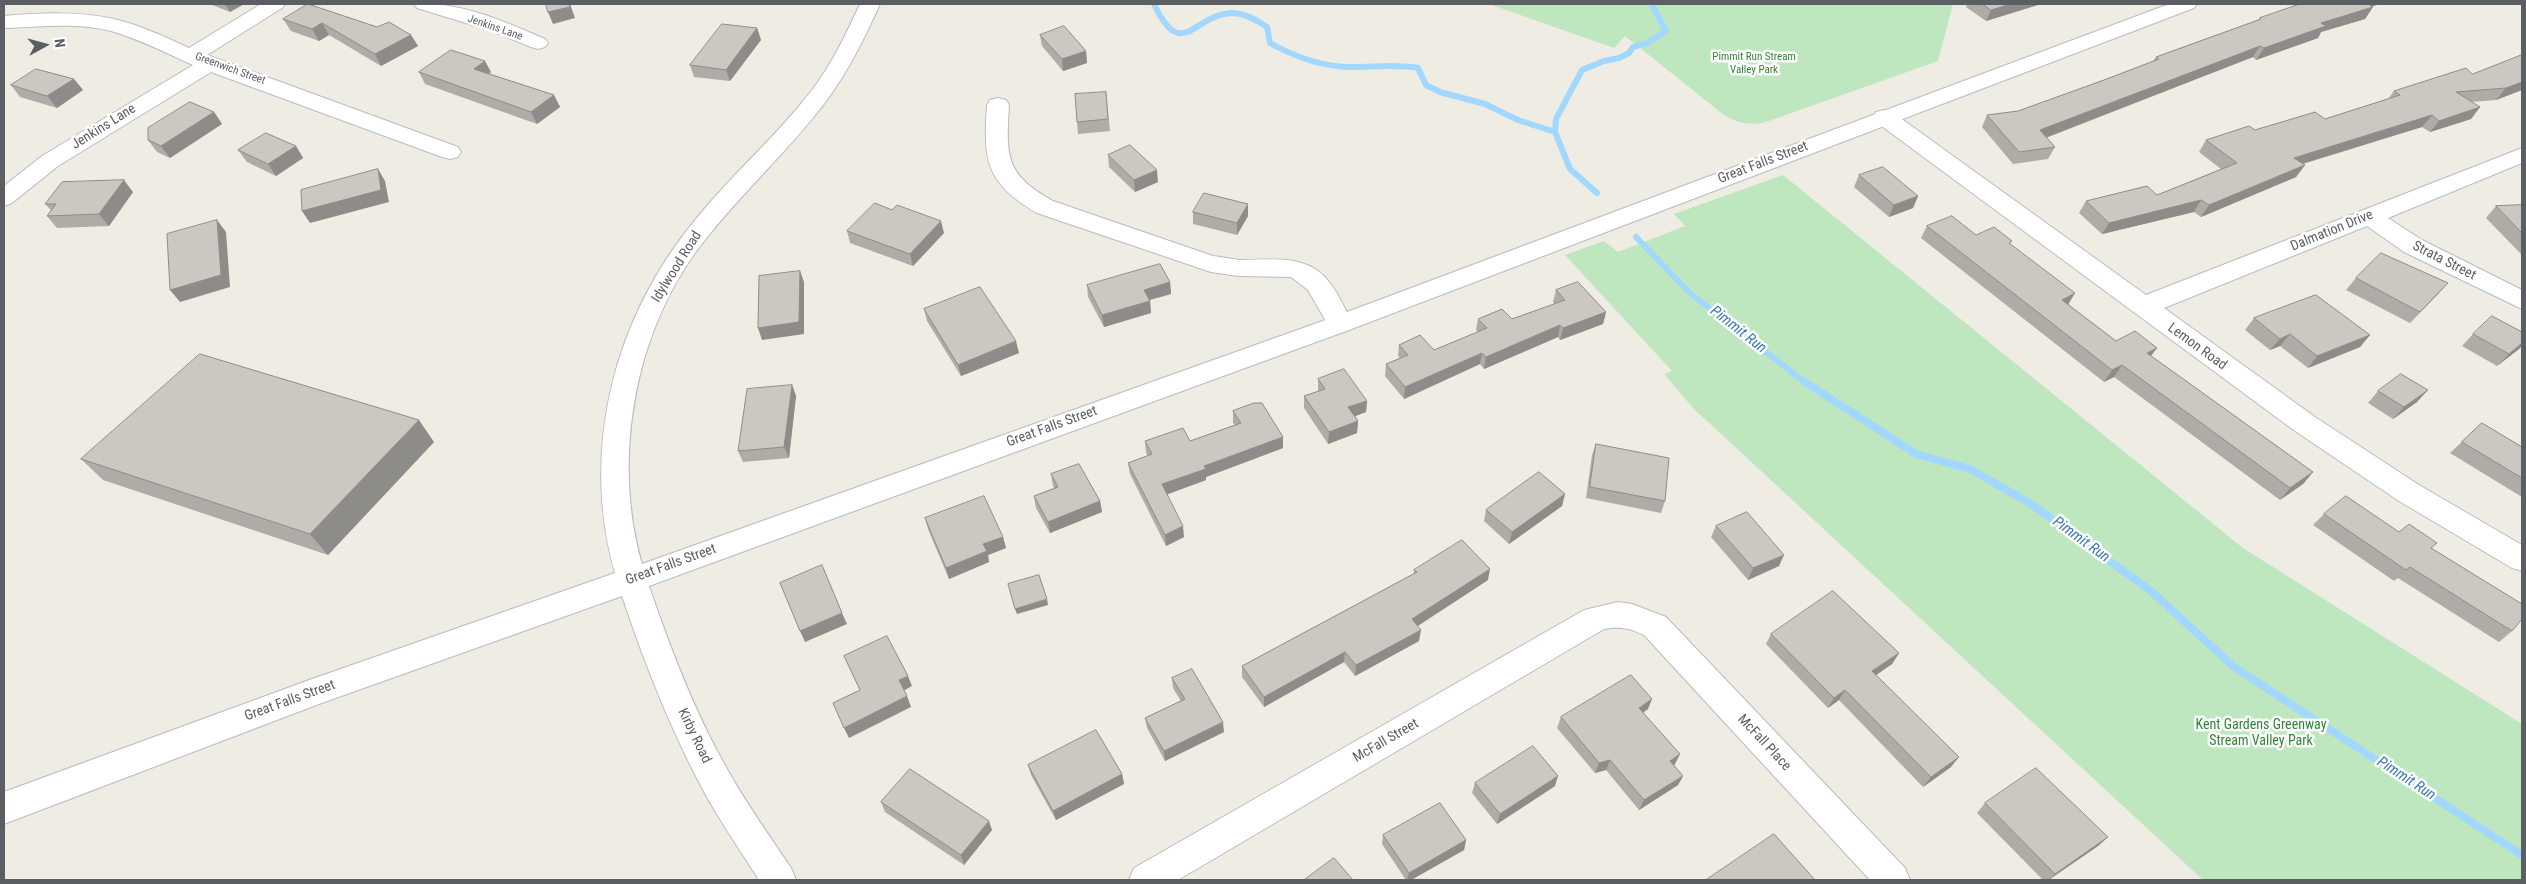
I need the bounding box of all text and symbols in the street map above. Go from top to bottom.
street label: Jenkins Lane [466,12,524,44]
north arrow [20,20,70,70]
text: N [51,38,68,48]
street label: Greenwich Street [193,50,267,88]
park label: Pimmit Run Stream Valley Park [1712,50,1796,76]
street label: Jenkins Lane [69,101,139,153]
street label: Great Falls Street [1716,138,1810,188]
street label: Dalmation Drive [2288,207,2376,255]
street label: Idylwood Road [648,228,706,306]
street label: Strata Street [2409,238,2479,284]
water label: Pimmit Run [1706,303,1770,357]
street label: Lemon Road [2164,320,2230,374]
street label: Great Falls Street [1004,403,1100,451]
water label: Pimmit Run [2049,513,2113,567]
street label: Great Falls Street [623,541,719,589]
street label: Great Falls Street [242,677,338,725]
street label: Kirby Road [673,706,715,766]
street label: McFall Place [1734,711,1794,775]
street label: McFall Street [1350,716,1422,766]
park label: Kent Gardens Greenway Stream Valley Park [2195,717,2327,750]
water label: Pimmit Run [2373,753,2439,805]

